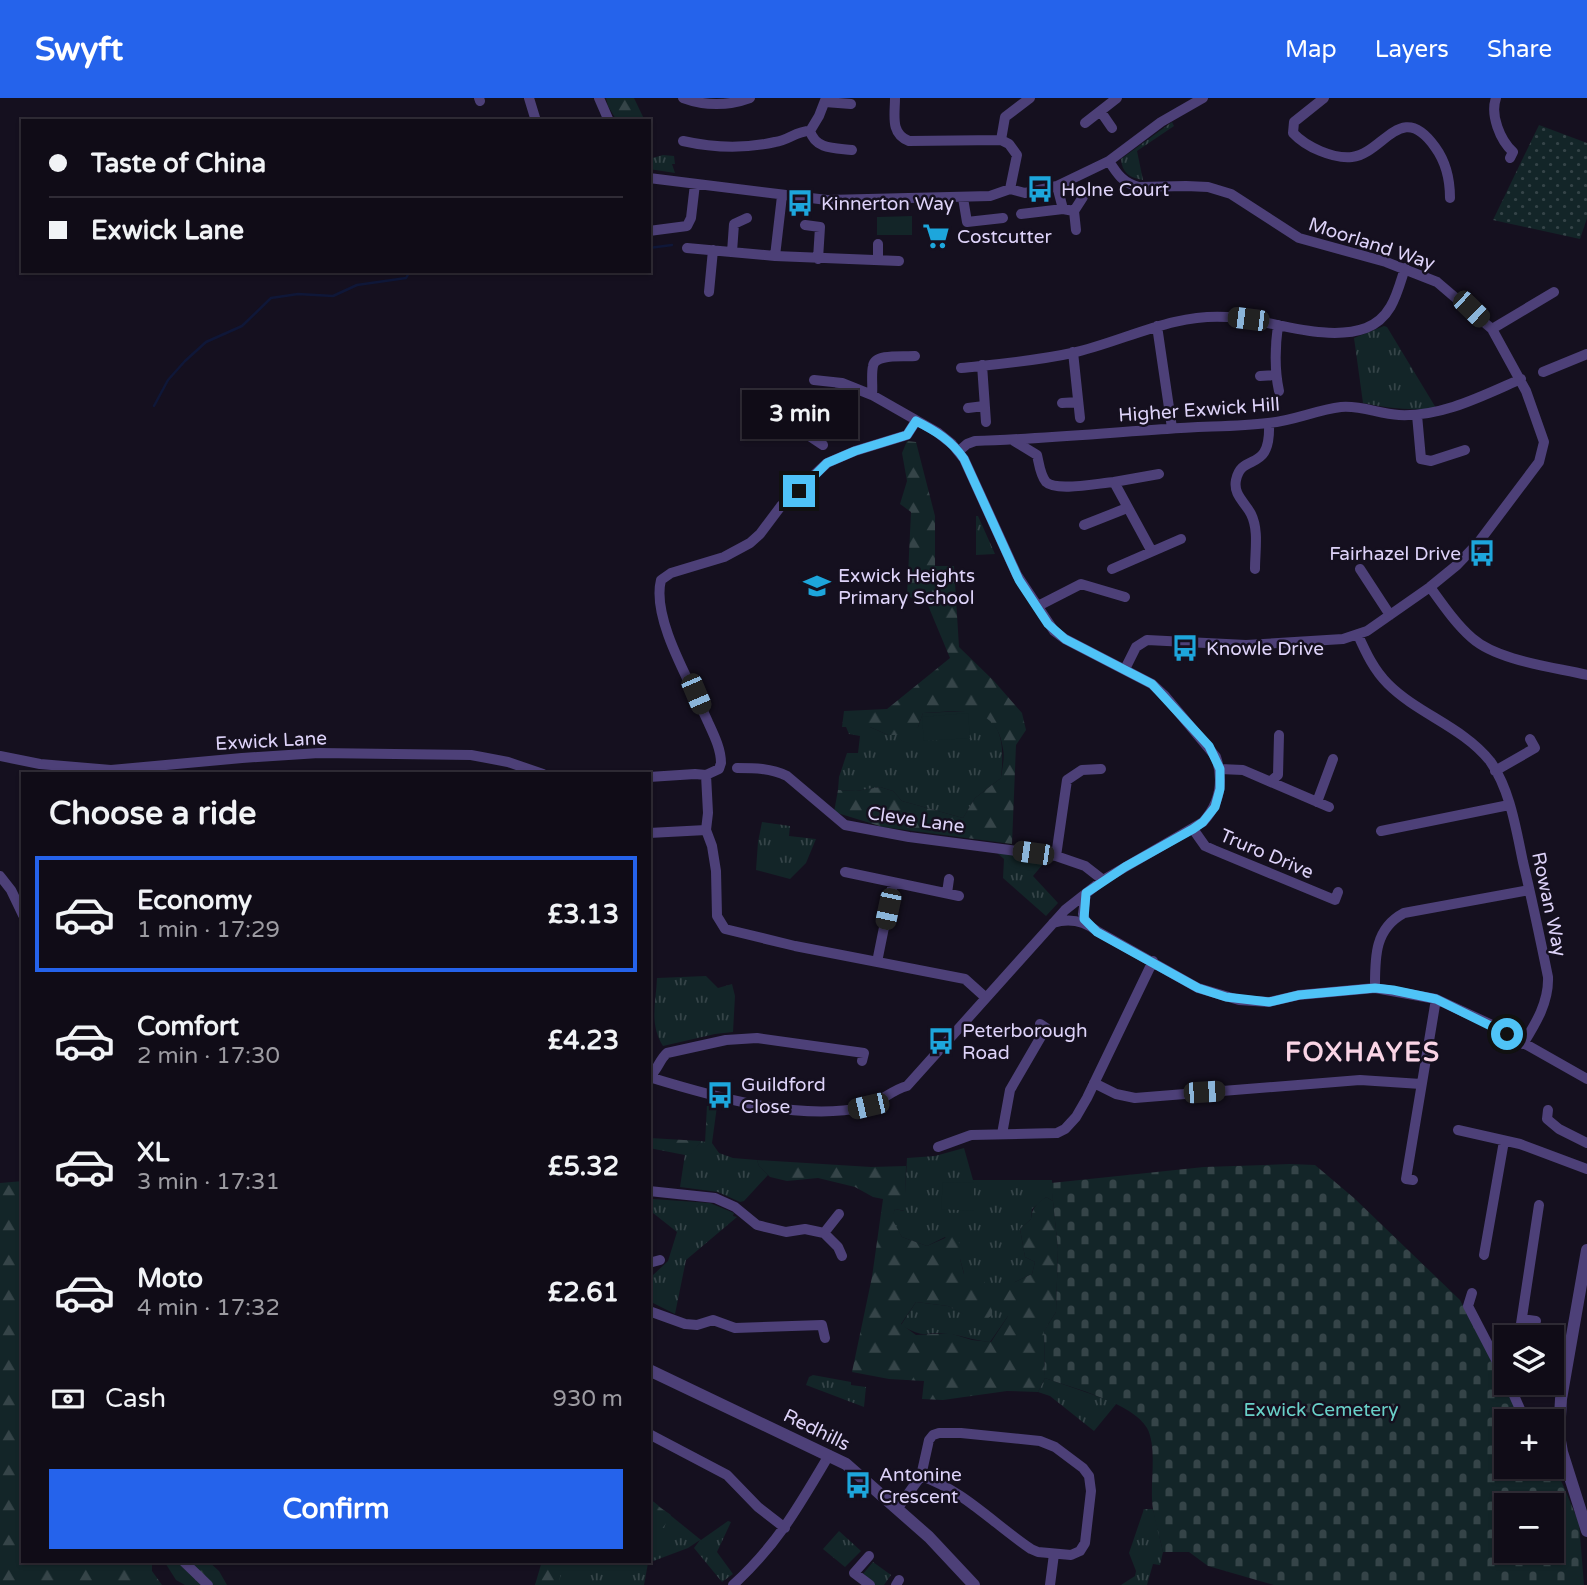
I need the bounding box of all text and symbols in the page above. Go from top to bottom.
text: Swyft [35,30,123,69]
text: Map [1285,35,1337,64]
text: Layers [1375,35,1449,64]
text: Share [1487,35,1552,64]
text: Taste of China [91,148,266,179]
bus stop icon: Holne Court [1025,174,1055,204]
place label: Holne Court [1061,179,1169,201]
bus stop icon: Kinnerton Way [785,188,815,218]
place label: Kinnerton Way [821,193,954,215]
street label: Moorland Way [1306,213,1438,275]
text: Exwick Lane [91,215,244,246]
supermarket icon: Costcutter [921,221,951,251]
place label: Costcutter [957,226,1052,248]
car [1449,287,1494,331]
car [1226,306,1271,332]
callout: 3 min [741,390,857,438]
street label: Higher Exwick Hill [1118,393,1280,427]
text: 3 min [769,400,831,428]
route end [783,475,815,507]
bus stop icon: Fairhazel Drive [1467,538,1497,568]
place label: Fairhazel Drive [1329,543,1461,565]
place label: Exwick Heights Primary School [838,565,975,609]
school or university icon: Exwick Heights Primary School [802,571,832,601]
bus stop icon: Knowle Drive [1170,633,1200,663]
place label: Knowle Drive [1206,638,1324,660]
car [679,671,714,717]
street label: Exwick Lane [215,727,327,755]
text: Choose a ride [49,795,256,833]
street label: Cleve Lane [866,802,966,838]
street label: Truro Drive [1216,824,1317,883]
car [1011,840,1056,866]
street label: Rowan Way [1527,850,1571,958]
icon: car [53,883,116,946]
text: Economy [137,885,252,916]
car [874,886,903,932]
text: £3.13 [548,899,619,930]
text: 1 min · 17:29 [137,916,280,944]
icon: car [53,1009,116,1072]
text: Comfort [137,1011,239,1042]
route start [1491,1018,1523,1050]
place label: Peterborough Road [962,1020,1088,1064]
text: £4.23 [548,1025,619,1056]
bus stop icon: Peterborough Road [926,1026,956,1056]
district label: FOXHAYES [1285,1037,1441,1068]
text: 2 min · 17:30 [137,1042,280,1070]
place label: Guildford Close [741,1074,826,1118]
bus stop icon: Guildford Close [705,1080,735,1110]
car [1183,1080,1226,1104]
car [846,1091,891,1121]
icon: car [53,1135,116,1198]
text: XL [137,1137,169,1168]
text: £5.32 [548,1151,619,1182]
text: 3 min · 17:31 [137,1168,280,1196]
icon: car [53,1261,116,1324]
text: Moto [137,1263,203,1294]
text: £2.61 [548,1277,619,1308]
text: 4 min · 17:32 [137,1294,280,1322]
map controls [1494,1325,1564,1563]
button: layers [1494,1325,1564,1395]
icon: cash [49,1380,87,1418]
text: Cash [105,1383,166,1414]
text: 930 m [553,1385,623,1413]
park label: Exwick Cemetery [1243,1399,1399,1421]
street label: Redhills [780,1404,853,1455]
button: + [1494,1409,1564,1479]
place label: Antonine Crescent [879,1464,962,1508]
button: Confirm [49,1469,623,1549]
bus stop icon: Antonine Crescent [843,1470,873,1500]
button: − [1494,1493,1564,1563]

